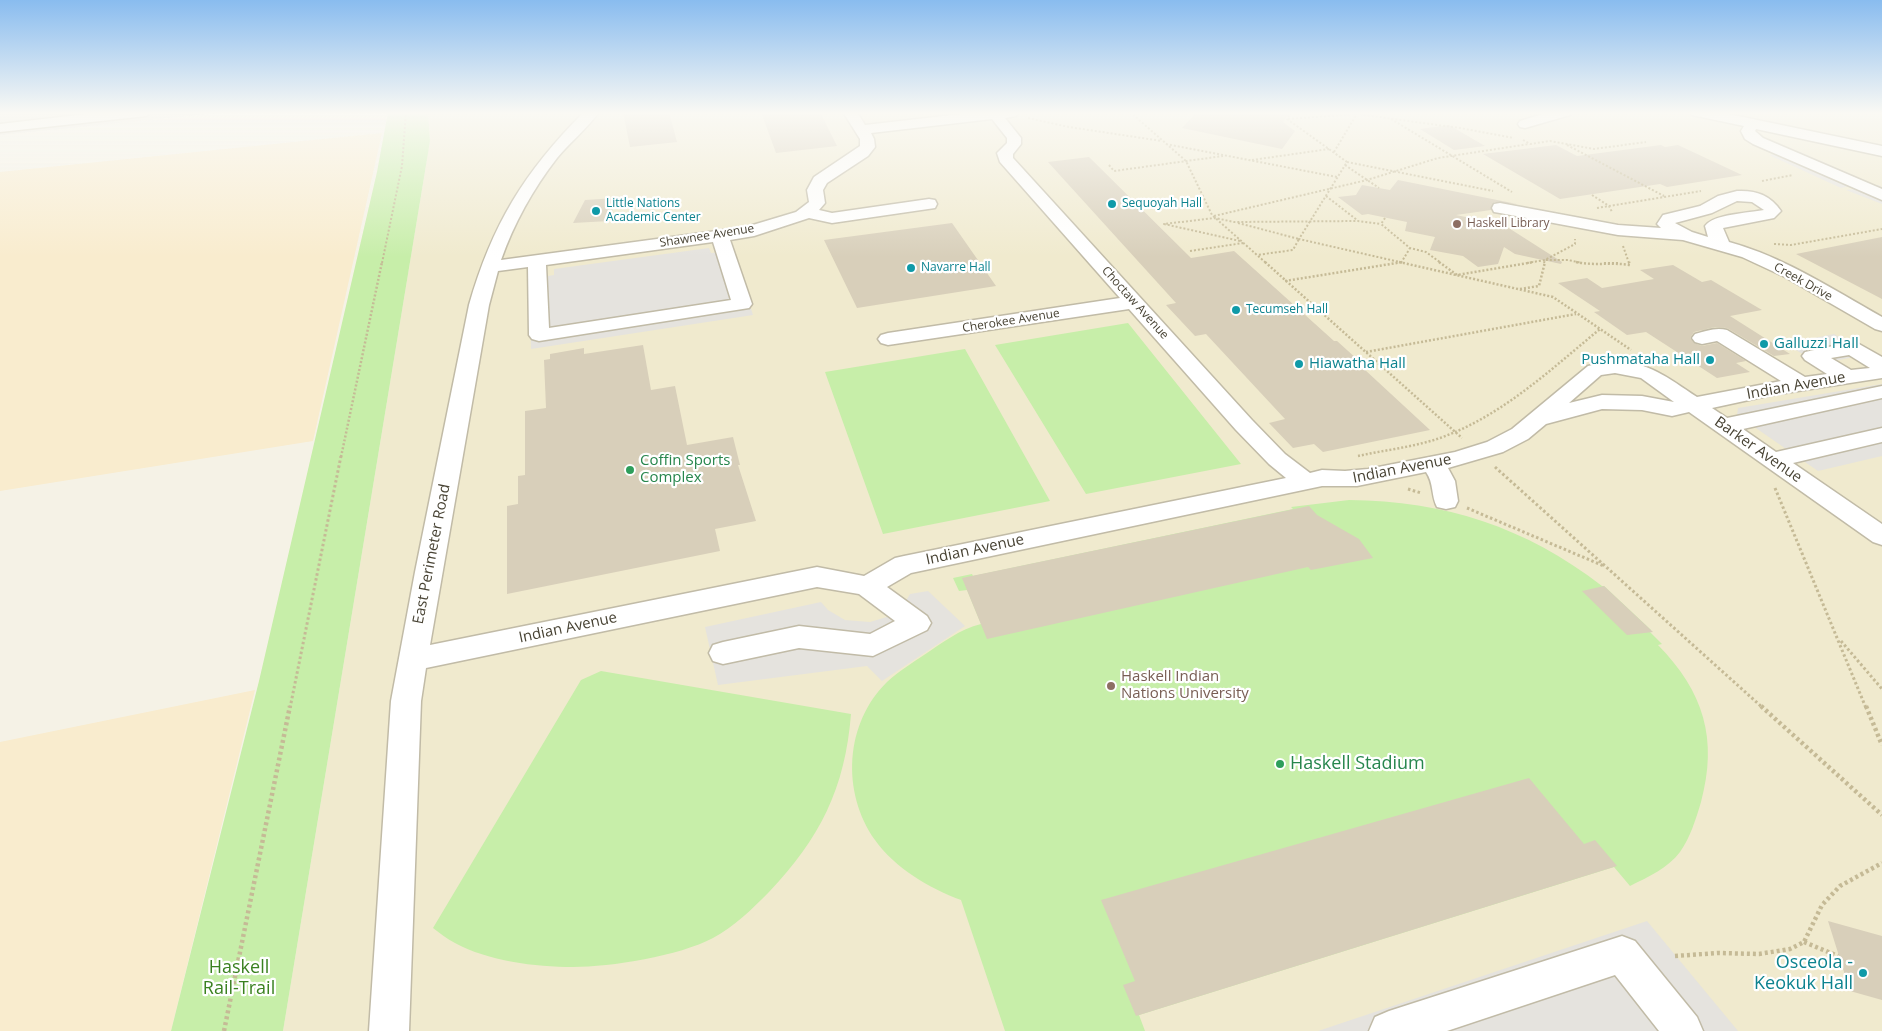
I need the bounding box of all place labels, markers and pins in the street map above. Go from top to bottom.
place label: Little Nations Academic Center [606,197,701,225]
place label: Sequoyah Hall [1122,197,1202,211]
marker: Sequoyah Hall [1106,198,1118,210]
marker: Little Nations Academic Center [590,205,602,217]
place label: Haskell Library [1467,217,1550,231]
marker: Haskell Library [1451,218,1463,230]
place label: Navarre Hall [921,261,991,275]
marker: Navarre Hall [905,262,917,274]
place label: Tecumseh Hall [1246,303,1328,317]
marker: Tecumseh Hall [1230,304,1242,316]
place label: Galluzzi Hall [1774,335,1859,353]
marker: Galluzzi Hall [1758,338,1770,350]
place label: Pushmataha Hall [1581,351,1700,369]
marker: Pushmataha Hall [1704,354,1716,366]
place label: Hiawatha Hall [1309,355,1406,373]
marker: Hiawatha Hall [1293,358,1305,370]
place label: Coffin Sports Complex [640,452,730,487]
marker: Coffin Sports Complex [624,464,636,476]
place label: Haskell Indian Nations University [1121,668,1249,703]
marker: Haskell Indian Nations University [1105,680,1117,692]
place label: Haskell Stadium [1290,753,1425,775]
marker: Haskell Stadium [1274,758,1286,770]
place label: Osceola - Keokuk Hall [1754,952,1853,994]
marker: Osceola - Keokuk Hall [1857,967,1869,979]

